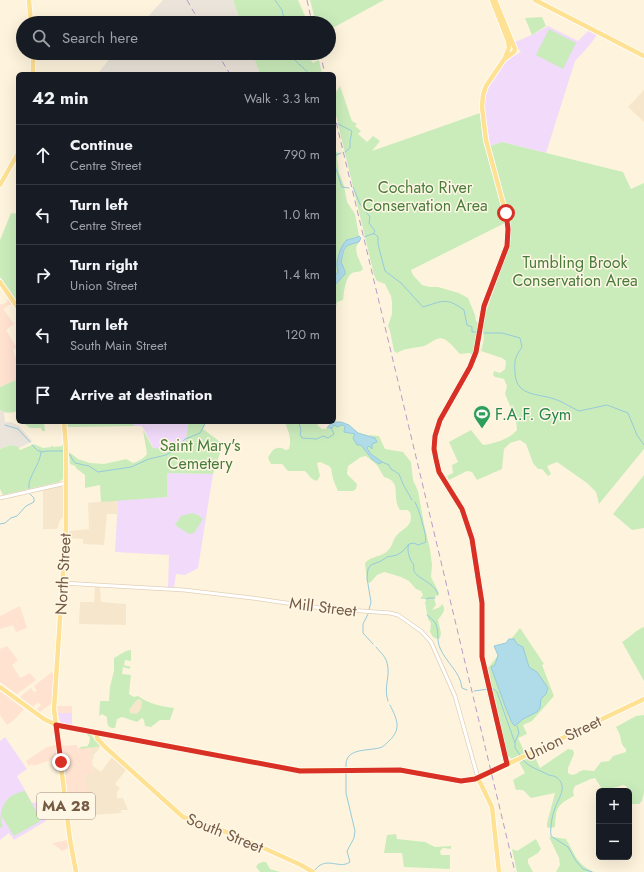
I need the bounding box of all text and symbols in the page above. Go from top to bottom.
search box [16,16,336,60]
icon: search [30,27,52,49]
text: Search here [62,27,138,49]
text: 42 min [32,86,89,110]
text: Walk · 3.3 km [244,89,320,108]
text: Continue [70,134,133,156]
icon: ahead [32,144,54,166]
text: 790 m [284,145,320,164]
text: Centre Street [70,156,141,175]
park label: Cochato River Conservation Area [362,176,488,217]
text: Turn left [70,194,128,216]
icon: left [32,204,54,226]
route start [497,204,515,222]
text: 1.0 km [283,205,320,224]
text: Centre Street [70,216,141,235]
park label: Tumbling Brook Conservation Area [512,251,638,292]
text: Turn right [70,254,138,276]
icon: right [32,264,54,286]
text: 1.4 km [283,265,320,284]
text: Union Street [70,276,137,295]
text: Turn left [70,314,128,336]
icon: left [32,324,54,346]
text: 120 m [285,325,320,344]
text: South Main Street [70,336,167,355]
icon: arrive [32,384,54,406]
text: Arrive at destination [70,384,212,406]
place label: F.A.F. Gym [495,403,571,426]
sports icon: F.A.F. Gym [472,404,492,429]
park label: Saint Mary's Cemetery [160,434,240,475]
street label: North Street [49,532,77,615]
street label: Mill Street [288,591,358,623]
street label: Union Street [521,709,605,766]
route end [52,753,70,771]
map controls [596,788,632,860]
button: + [596,788,632,824]
road number: MA 28 [37,793,95,819]
street label: South Street [183,807,267,859]
button: − [596,824,632,860]

